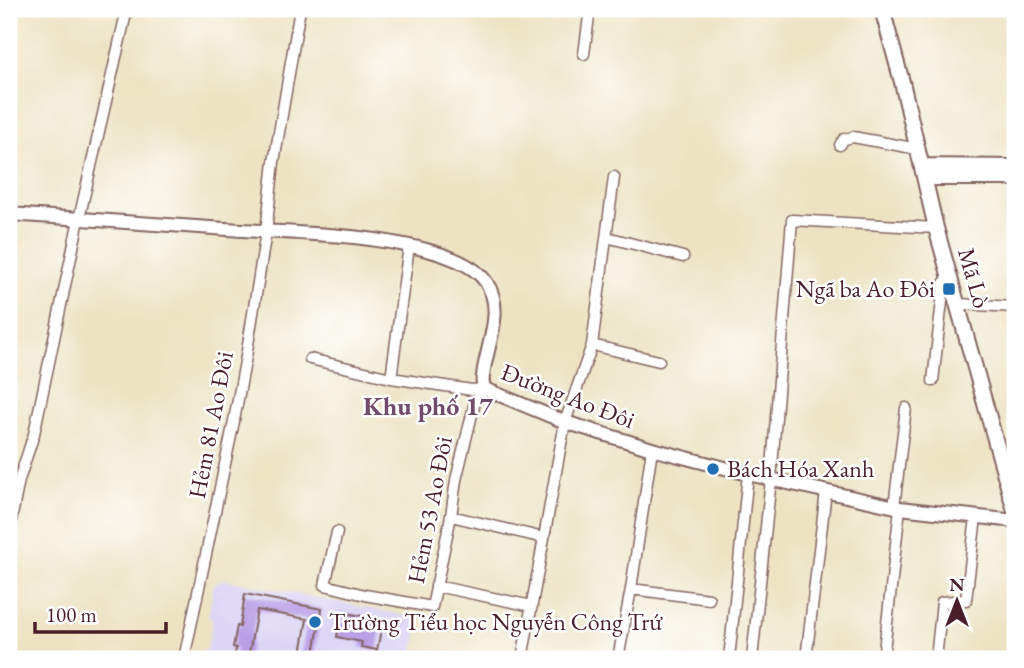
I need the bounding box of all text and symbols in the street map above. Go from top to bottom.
street label: Mã Lò [951,244,998,312]
place label: Ngã ba Ao Đôi [796,273,935,304]
marker: Ngã ba Ao Đôi [941,281,957,297]
street label: Hẻm 81 Ao Đôi [181,349,240,501]
street label: Đường Ao Đôi [497,356,640,435]
district label: Khu phố 17 [363,389,493,423]
street label: Hẻm 53 Ao Đôi [400,434,459,586]
place label: Bách Hóa Xanh [727,453,874,484]
marker: Bách Hóa Xanh [705,461,721,477]
north arrow [922,566,992,636]
text: N [949,572,965,597]
scale bar [35,591,166,635]
text: 100 m [46,601,97,628]
place label: Trường Tiểu học Nguyễn Công Trứ [329,606,663,637]
marker: Trường Tiểu học Nguyễn Công Trứ [307,614,323,630]

